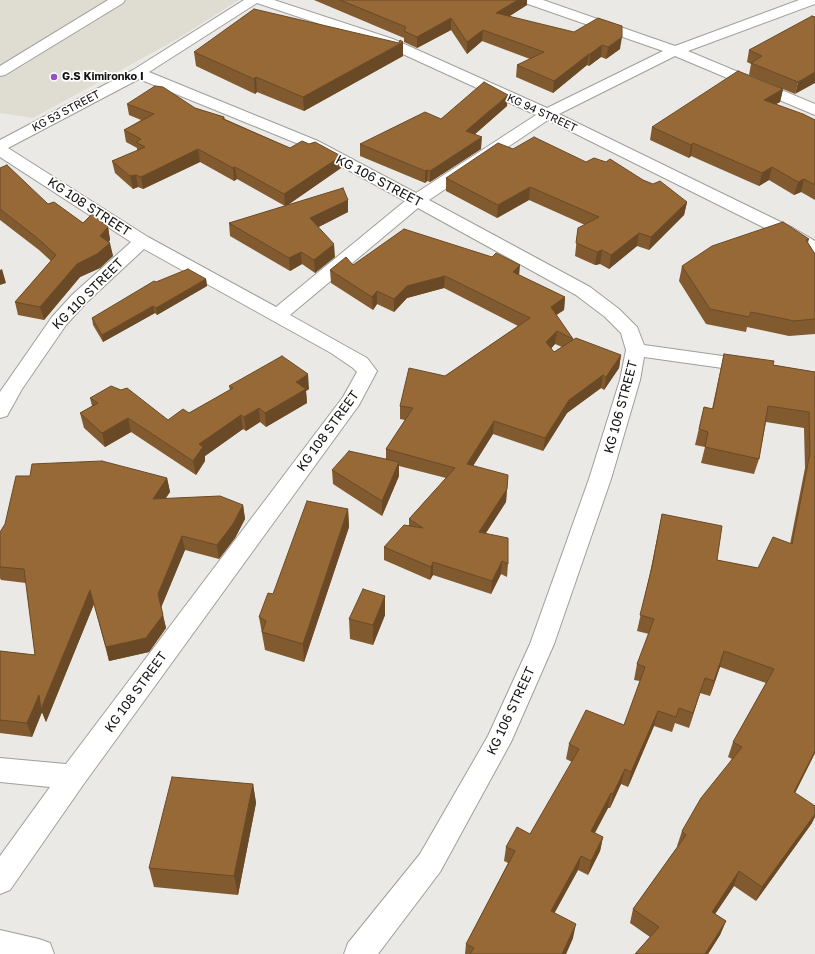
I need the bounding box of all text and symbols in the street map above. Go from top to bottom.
place label: G.S Kimironko I [62,70,144,84]
marker: G.S Kimironko I [49,72,59,82]
street label: KG 53 STREET [30,88,102,134]
street label: KG 94 STREET [505,91,579,135]
street label: KG 106 STREET [333,152,425,210]
street label: KG 108 STREET [45,174,133,240]
street label: KG 110 STREET [49,255,127,333]
street label: KG 106 STREET [601,359,641,455]
street label: KG 108 STREET [294,388,362,474]
street label: KG 108 STREET [102,649,170,735]
street label: KG 106 STREET [484,664,538,758]

